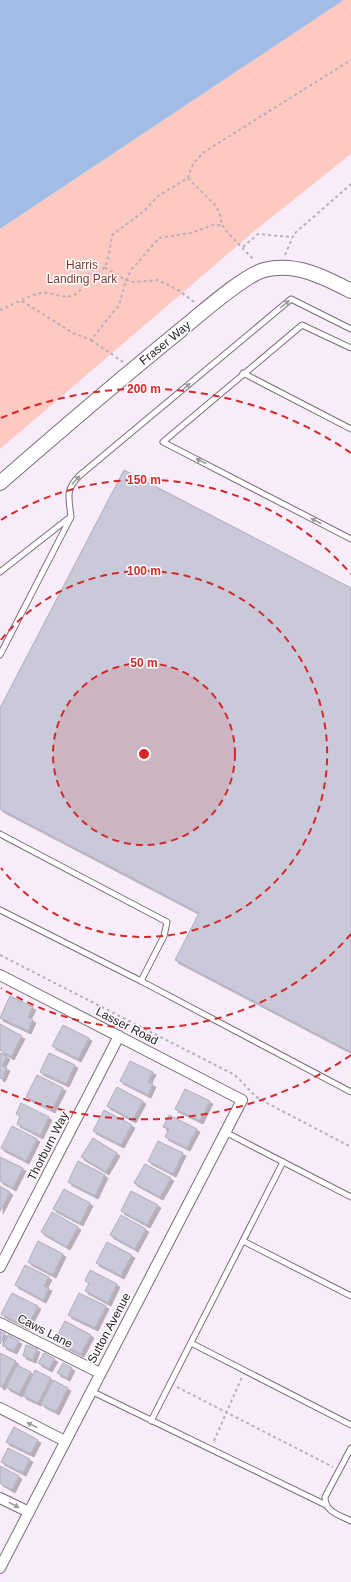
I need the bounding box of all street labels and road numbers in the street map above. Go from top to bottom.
street label: Fraser Way [137,318,193,368]
street label: Lasser Road [94,1004,160,1048]
street label: Thorburn Way [25,1109,71,1183]
street label: Sutton Avenue [85,1290,134,1366]
street label: Caws Lane [15,1311,75,1351]

